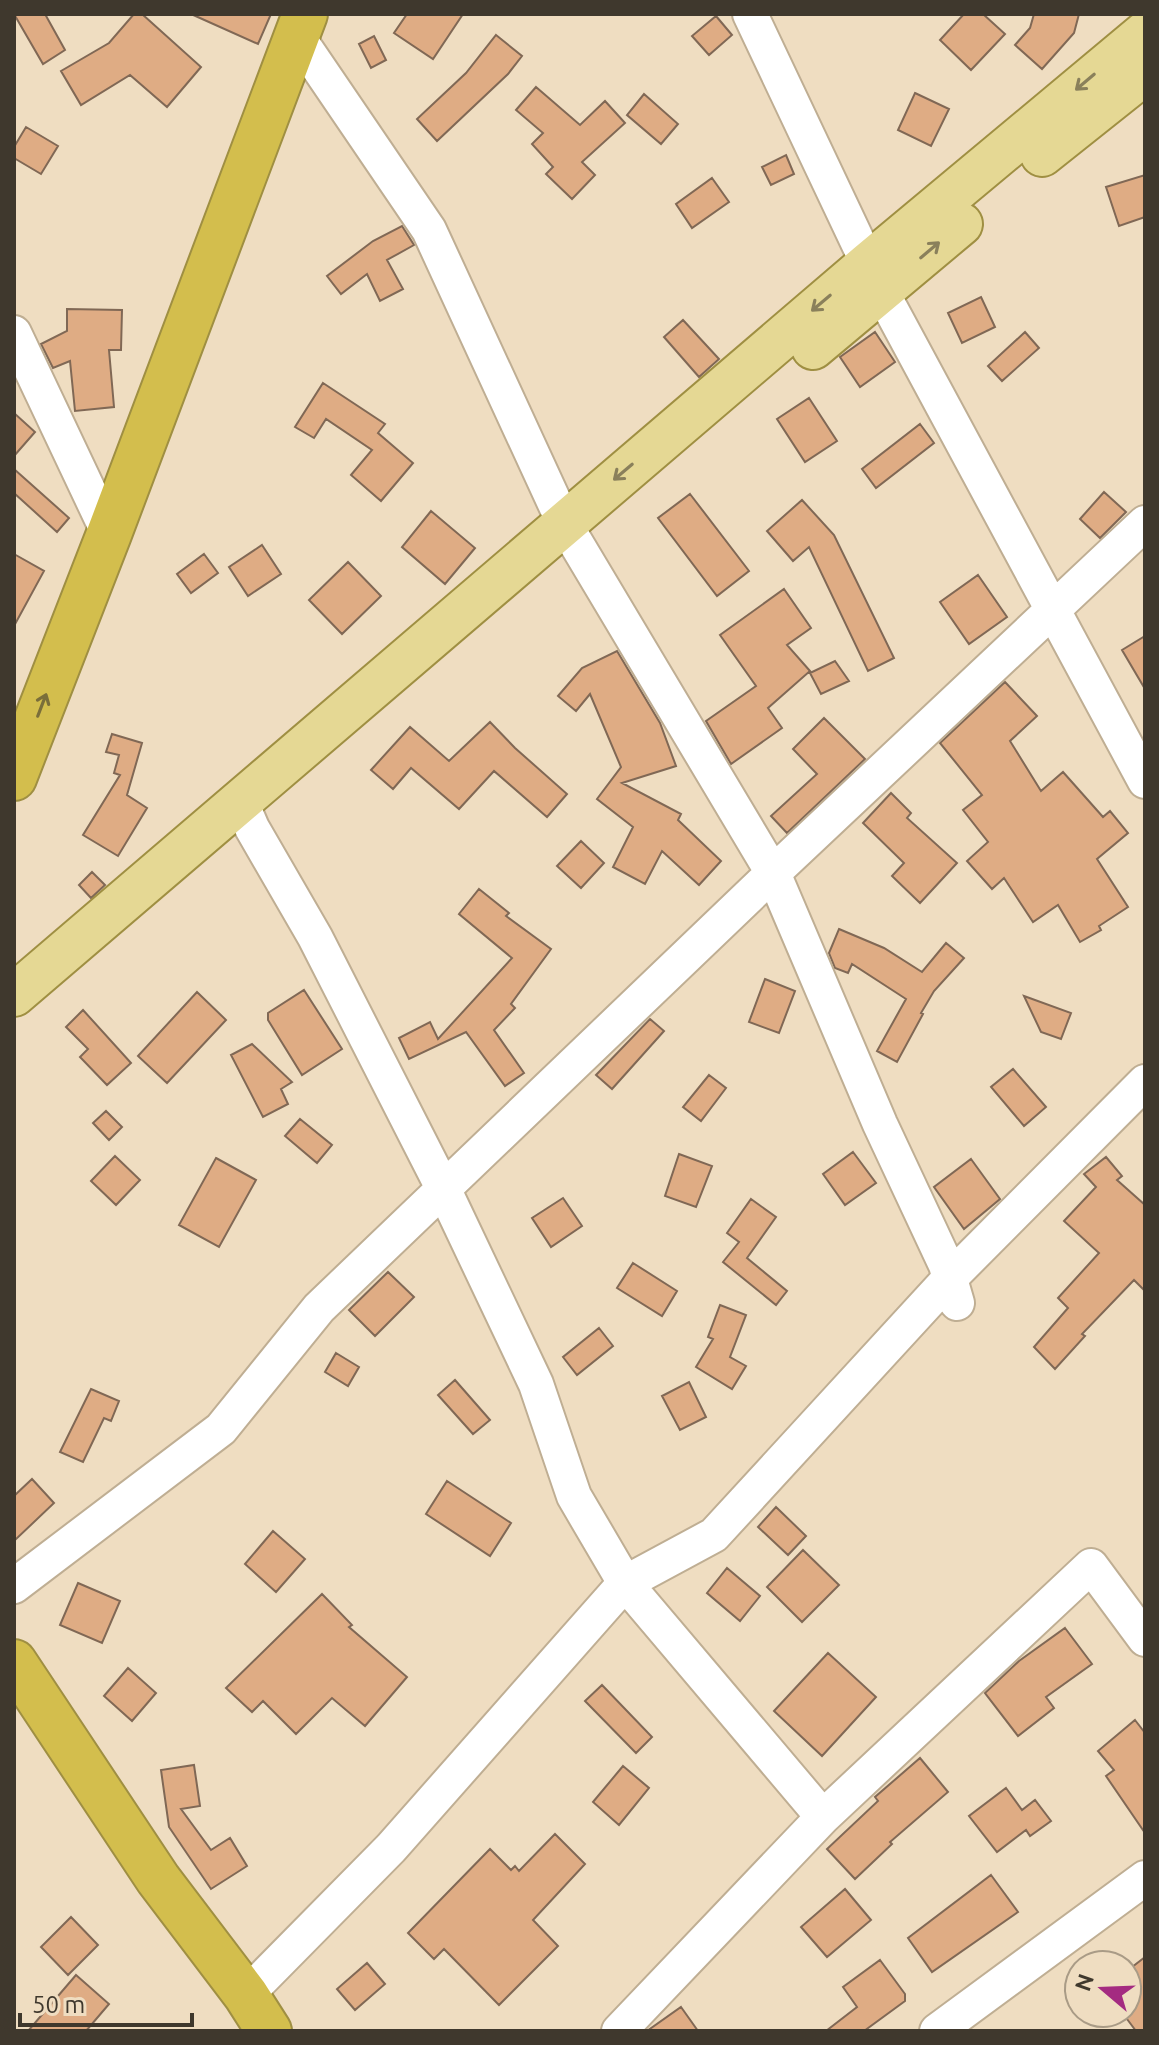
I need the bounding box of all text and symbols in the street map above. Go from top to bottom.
one-way arrow [1075,73,1096,91]
one-way arrow [919,241,939,259]
one-way arrow [812,294,832,312]
one-way arrow [614,463,634,481]
one-way arrow [36,693,50,718]
north arrow [1063,1949,1143,2029]
text: N [1069,1970,1098,1994]
scale bar [20,1977,192,2027]
text: 50 m [32,1991,85,2018]

